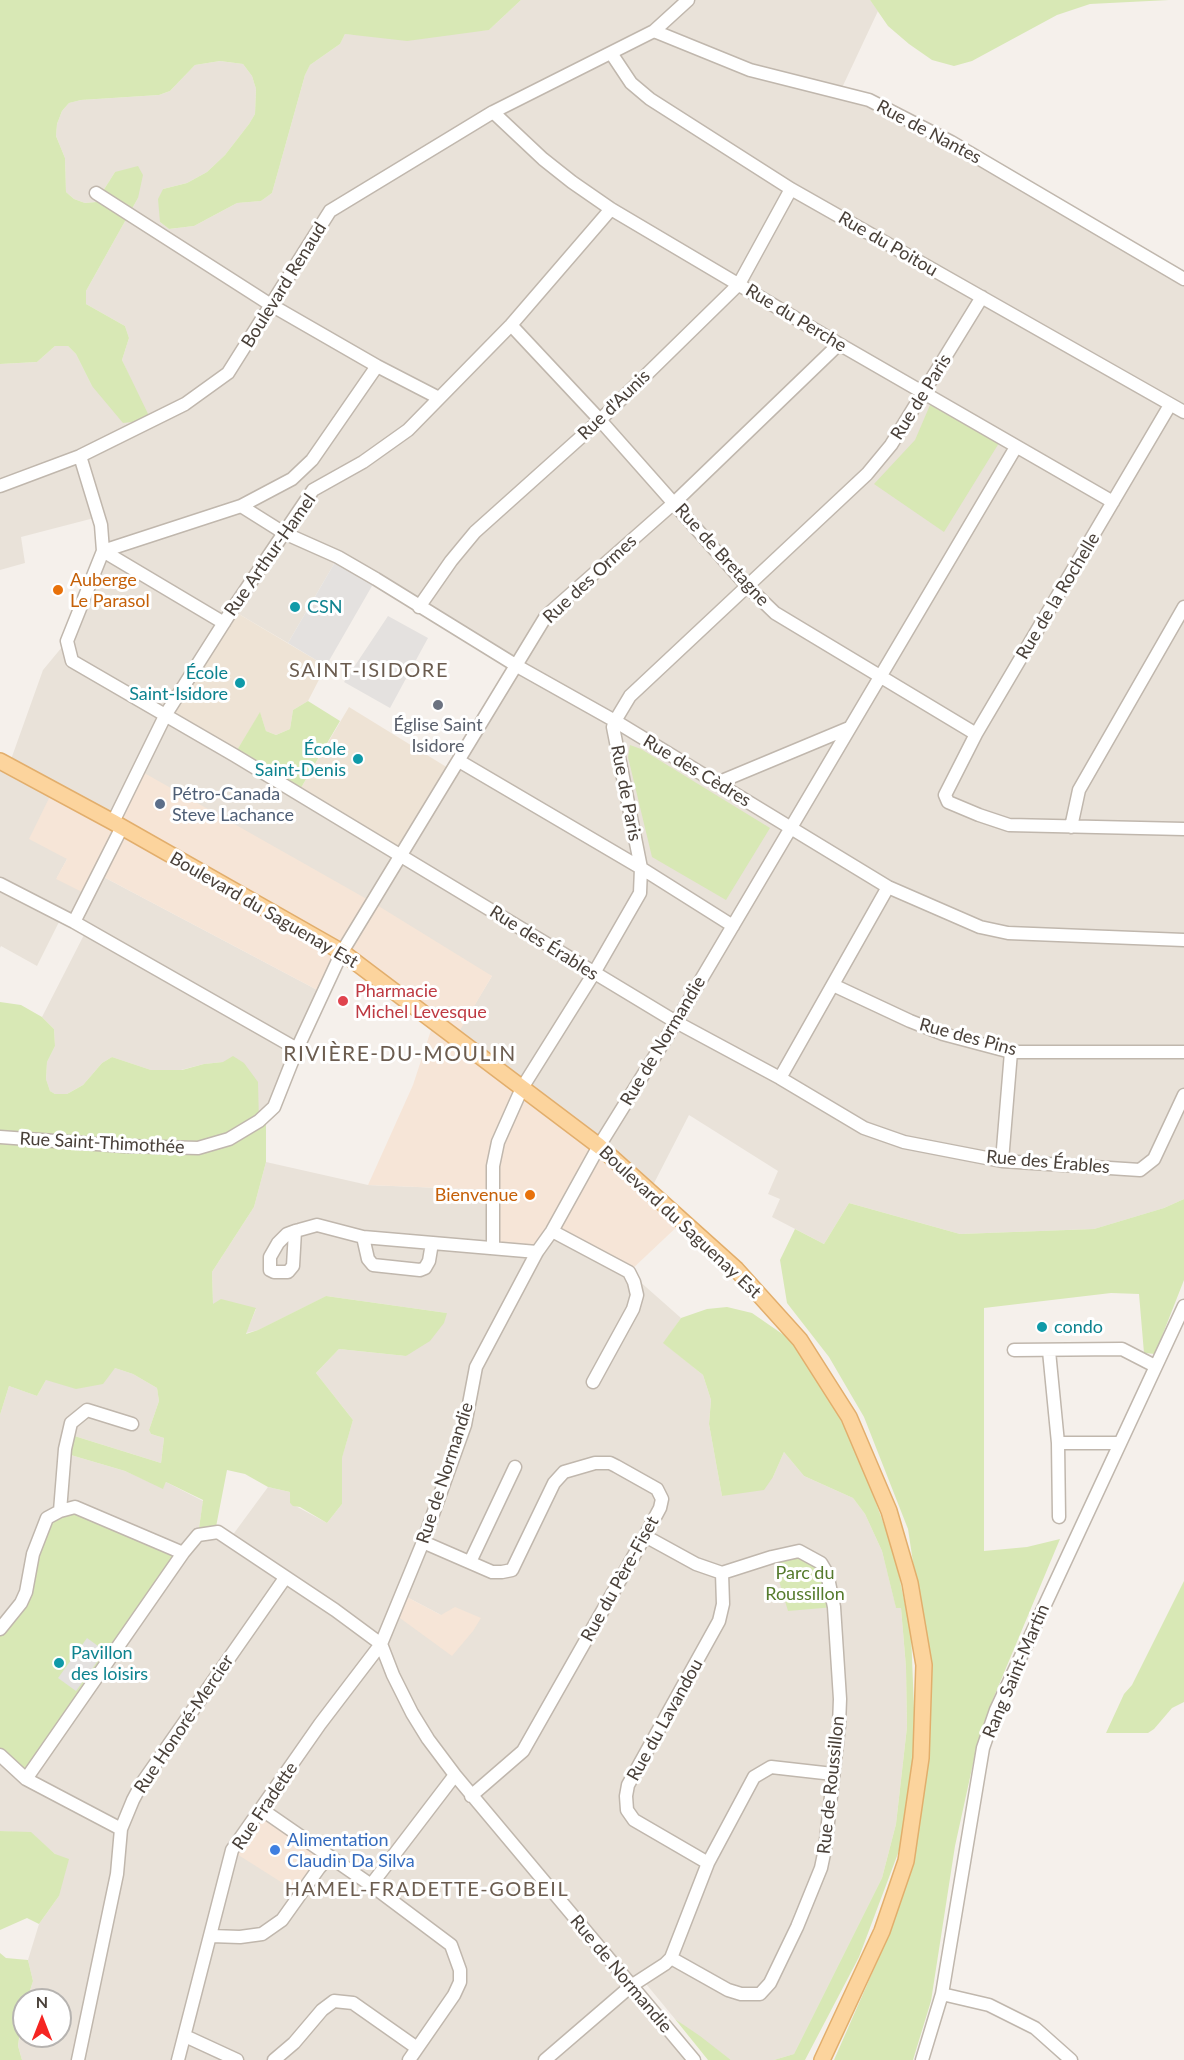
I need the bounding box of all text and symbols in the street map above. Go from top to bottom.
street label: Rue de Nantes [873,95,985,169]
street label: Rue du Poitou [834,207,942,281]
street label: Boulevard Renaud [237,218,331,352]
street label: Rue du Perche [742,279,850,357]
street label: Rue de Paris [886,350,956,444]
street label: Rue d'Aunis [573,365,655,445]
street label: Rue Arthur-Hamel [220,490,320,620]
street label: Rue de Bretagne [670,499,774,611]
street label: Rue de la Rochelle [1012,529,1104,663]
street label: Rue des Ormes [539,530,641,628]
place label: Auberge Le Parasol [70,569,150,612]
marker: Auberge Le Parasol [51,583,65,597]
place label: CSN [307,596,343,618]
marker: CSN [288,600,302,614]
district label: SAINT-ISIDORE [289,659,449,683]
place label: École Saint-Isidore [129,662,228,704]
marker: École Saint-Isidore [233,676,247,690]
marker: Église Saint Isidore [431,698,445,712]
place label: Église Saint Isidore [393,714,483,756]
street label: Rue des Cèdres [639,730,755,812]
place label: École Saint-Denis [255,738,346,780]
street label: Rue de Paris [606,743,646,843]
marker: École Saint-Denis [351,752,365,766]
place label: Pétro-Canada Steve Lachance [172,783,294,826]
marker: Pétro-Canada Steve Lachance [153,797,167,811]
street label: Boulevard du Saguenay Est [166,847,362,973]
street label: Rue des Érables [486,901,602,985]
street label: Rue de Normandie [616,972,710,1110]
place label: Pharmacie Michel Levesque [355,980,487,1022]
marker: Pharmacie Michel Levesque [336,994,350,1008]
street label: Rue des Pins [917,1014,1019,1060]
district label: RIVIÈRE-DU-MOULIN [283,1041,517,1067]
street label: Rue Saint-Thimothée [19,1128,185,1158]
street label: Boulevard du Saguenay Est [595,1141,765,1303]
street label: Rue des Érables [985,1146,1111,1178]
place label: Bienvenue [435,1184,518,1206]
marker: Bienvenue [523,1188,537,1202]
place label: condo [1054,1316,1103,1338]
marker: condo [1035,1320,1049,1334]
street label: Rue de Normandie [412,1400,478,1546]
street label: Rue du Père-Fiset [577,1512,663,1646]
park label: Parc du Roussillon [765,1562,845,1604]
street label: Rang Saint-Martin [978,1601,1054,1741]
place label: Pavillon des loisirs [71,1642,148,1684]
street label: Rue Honoré-Mercier [130,1651,238,1797]
street label: Rue du Lavandou [623,1655,707,1785]
marker: Pavillon des loisirs [52,1656,66,1670]
street label: Rue de Roussillon [813,1715,849,1855]
street label: Rue Fradette [228,1758,302,1854]
place label: Alimentation Claudin Da Silva [287,1829,415,1872]
marker: Alimentation Claudin Da Silva [268,1843,282,1857]
district label: HAMEL-FRADETTE-GOBEIL [285,1878,569,1902]
street label: Rue de Normandie [565,1911,677,2037]
north arrow [12,1988,72,2048]
text: N [36,1992,48,2011]

